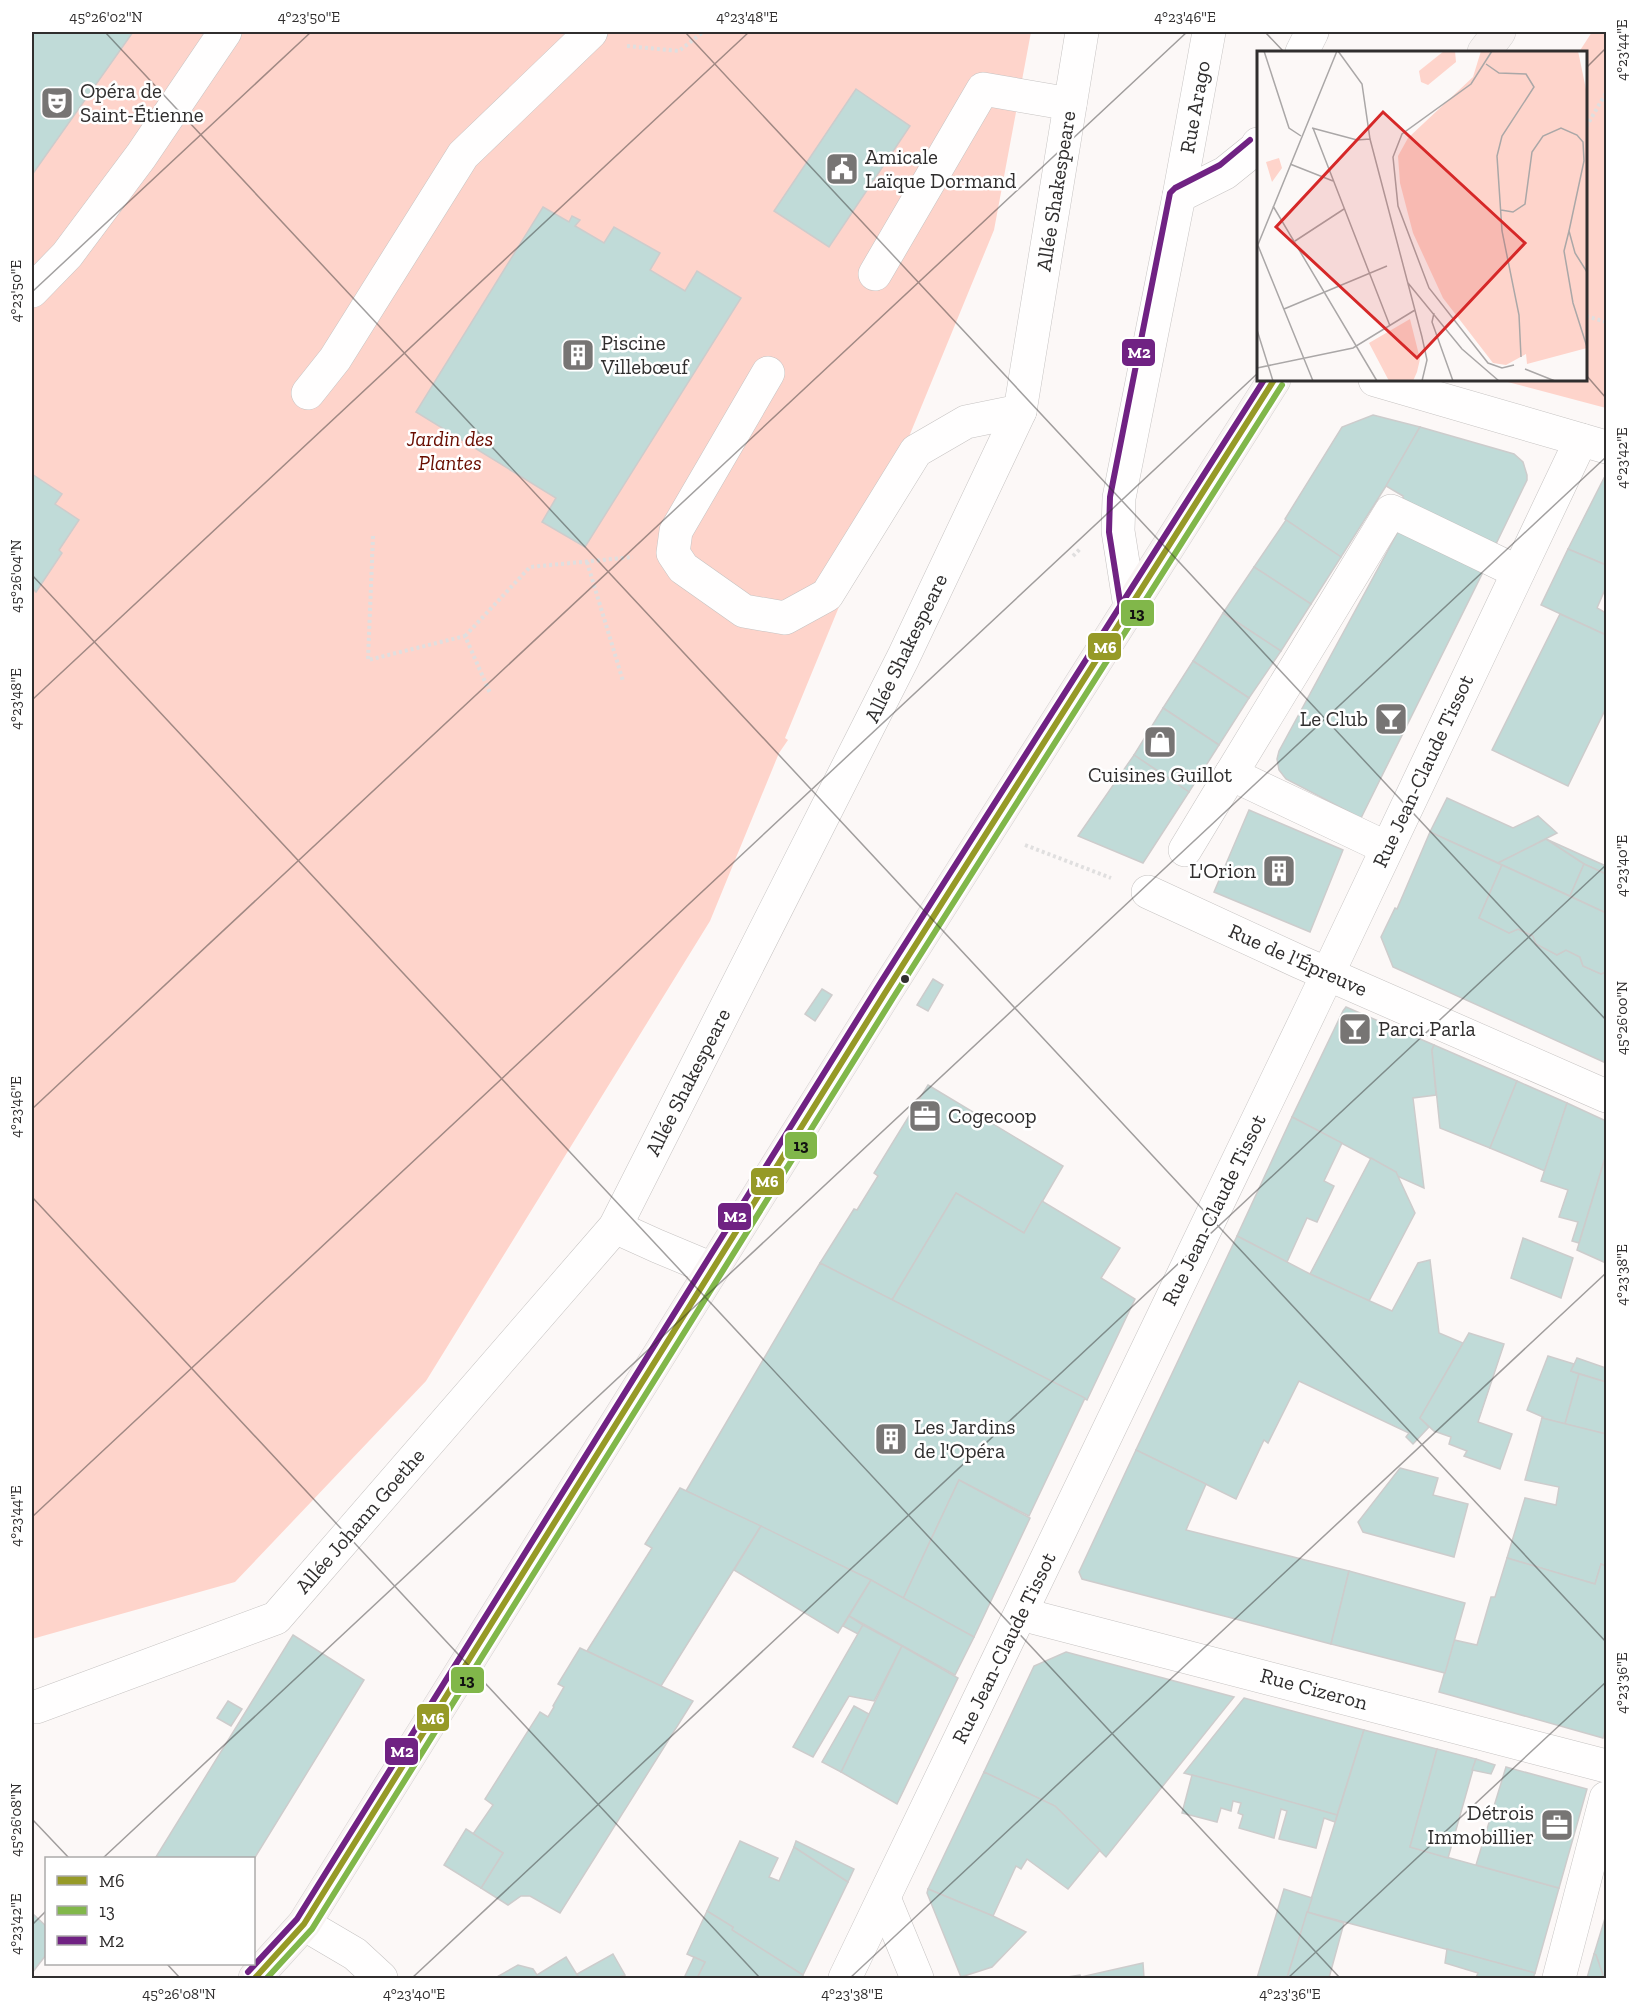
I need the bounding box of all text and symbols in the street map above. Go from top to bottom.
text: 45°26'02"N [69,8,143,26]
text: 4°23'50"E [278,8,340,26]
text: 4°23'48"E [716,8,778,26]
text: 4°23'46"E [1154,8,1216,26]
text: 4°23'44"E [1613,19,1631,81]
inset map [1257,51,1587,381]
street label: Rue Arago [1174,59,1215,155]
place label: Opéra de Saint-Étienne [80,78,204,127]
theatre icon: Opéra de Saint-Étienne [39,85,75,121]
street label: Allée Shakespeare [1030,109,1081,273]
place label: Amicale Laïque Dormand [865,144,1017,193]
public building icon: Amicale Laïque Dormand [824,151,860,187]
text: 4°23'50"E [7,260,25,322]
place label: Piscine Villebœuf [600,330,690,379]
building icon: Piscine Villebœuf [560,337,596,373]
line badge: M2 [1121,338,1156,367]
text: M2 [1128,343,1151,362]
park label: Jardin des Plantes [406,426,493,475]
text: 4°23'42"E [1613,427,1631,489]
text: 45°26'04"N [7,539,25,613]
street label: Allée Shakespeare [859,569,952,726]
line badge: 13 [1120,599,1155,627]
text: 13 [1130,604,1145,623]
line badge: M6 [1087,632,1122,661]
text: M6 [1094,638,1117,657]
text: 4°23'48"E [7,668,25,730]
street label: Rue Jean-Claude Tissot [1367,670,1478,871]
bar icon: Le Club [1373,701,1409,737]
place label: Le Club [1300,706,1368,731]
shop icon: Cuisines Guillot [1142,724,1178,760]
place label: Cuisines Guillot [1088,762,1232,787]
text: 4°23'40"E [1613,835,1631,897]
building icon: L'Orion [1261,853,1297,889]
place label: L'Orion [1189,858,1256,883]
street label: Rue de l'Épreuve [1225,918,1372,1001]
unlabelled marker [899,973,911,985]
text: 45°26'00"N [1613,981,1631,1055]
street label: Allée Shakespeare [640,1004,736,1160]
bar icon: Parci Parla [1337,1011,1373,1047]
place label: Parci Parla [1378,1016,1476,1041]
text: 4°23'46"E [7,1076,25,1138]
office icon: Cogecoop [907,1098,943,1134]
place label: Cogecoop [948,1103,1037,1128]
street label: Rue Jean-Claude Tissot [1156,1110,1271,1310]
line badge: 13 [784,1131,818,1160]
text: 13 [794,1136,809,1155]
line badge: M6 [750,1167,785,1196]
text: M6 [756,1172,779,1191]
line badge: M2 [717,1202,752,1231]
text: M2 [724,1207,747,1226]
text: 4°23'38"E [1613,1244,1631,1306]
place label: Les Jardins de l'Opéra [914,1414,1016,1463]
building icon: Les Jardins de l'Opéra [873,1421,909,1457]
street label: Allée Johann Goethe [290,1443,430,1598]
text: 4°23'44"E [7,1485,25,1547]
street label: Rue Jean-Claude Tissot [946,1548,1061,1748]
text: 4°23'36"E [1613,1652,1631,1714]
street label: Rue Cizeron [1258,1662,1371,1715]
line badge: 13 [450,1666,485,1694]
text: 13 [460,1671,475,1690]
line badge: M6 [416,1703,450,1732]
text: M6 [422,1709,445,1728]
line badge: M2 [384,1737,419,1766]
text: M2 [391,1742,414,1761]
text: 45°26'08"N [7,1783,25,1857]
place label: Détrois Immobillier [1427,1800,1534,1849]
office icon: Détrois Immobillier [1539,1807,1575,1843]
legend [45,1857,255,1965]
text: M6 [99,1870,124,1892]
text: 4°23'42"E [7,1893,25,1955]
text: 13 [99,1900,115,1922]
text: M2 [99,1930,124,1952]
text: 45°26'08"N [142,1985,216,2003]
text: 4°23'40"E [383,1985,445,2003]
text: 4°23'38"E [821,1985,883,2003]
text: 4°23'36"E [1259,1985,1321,2003]

